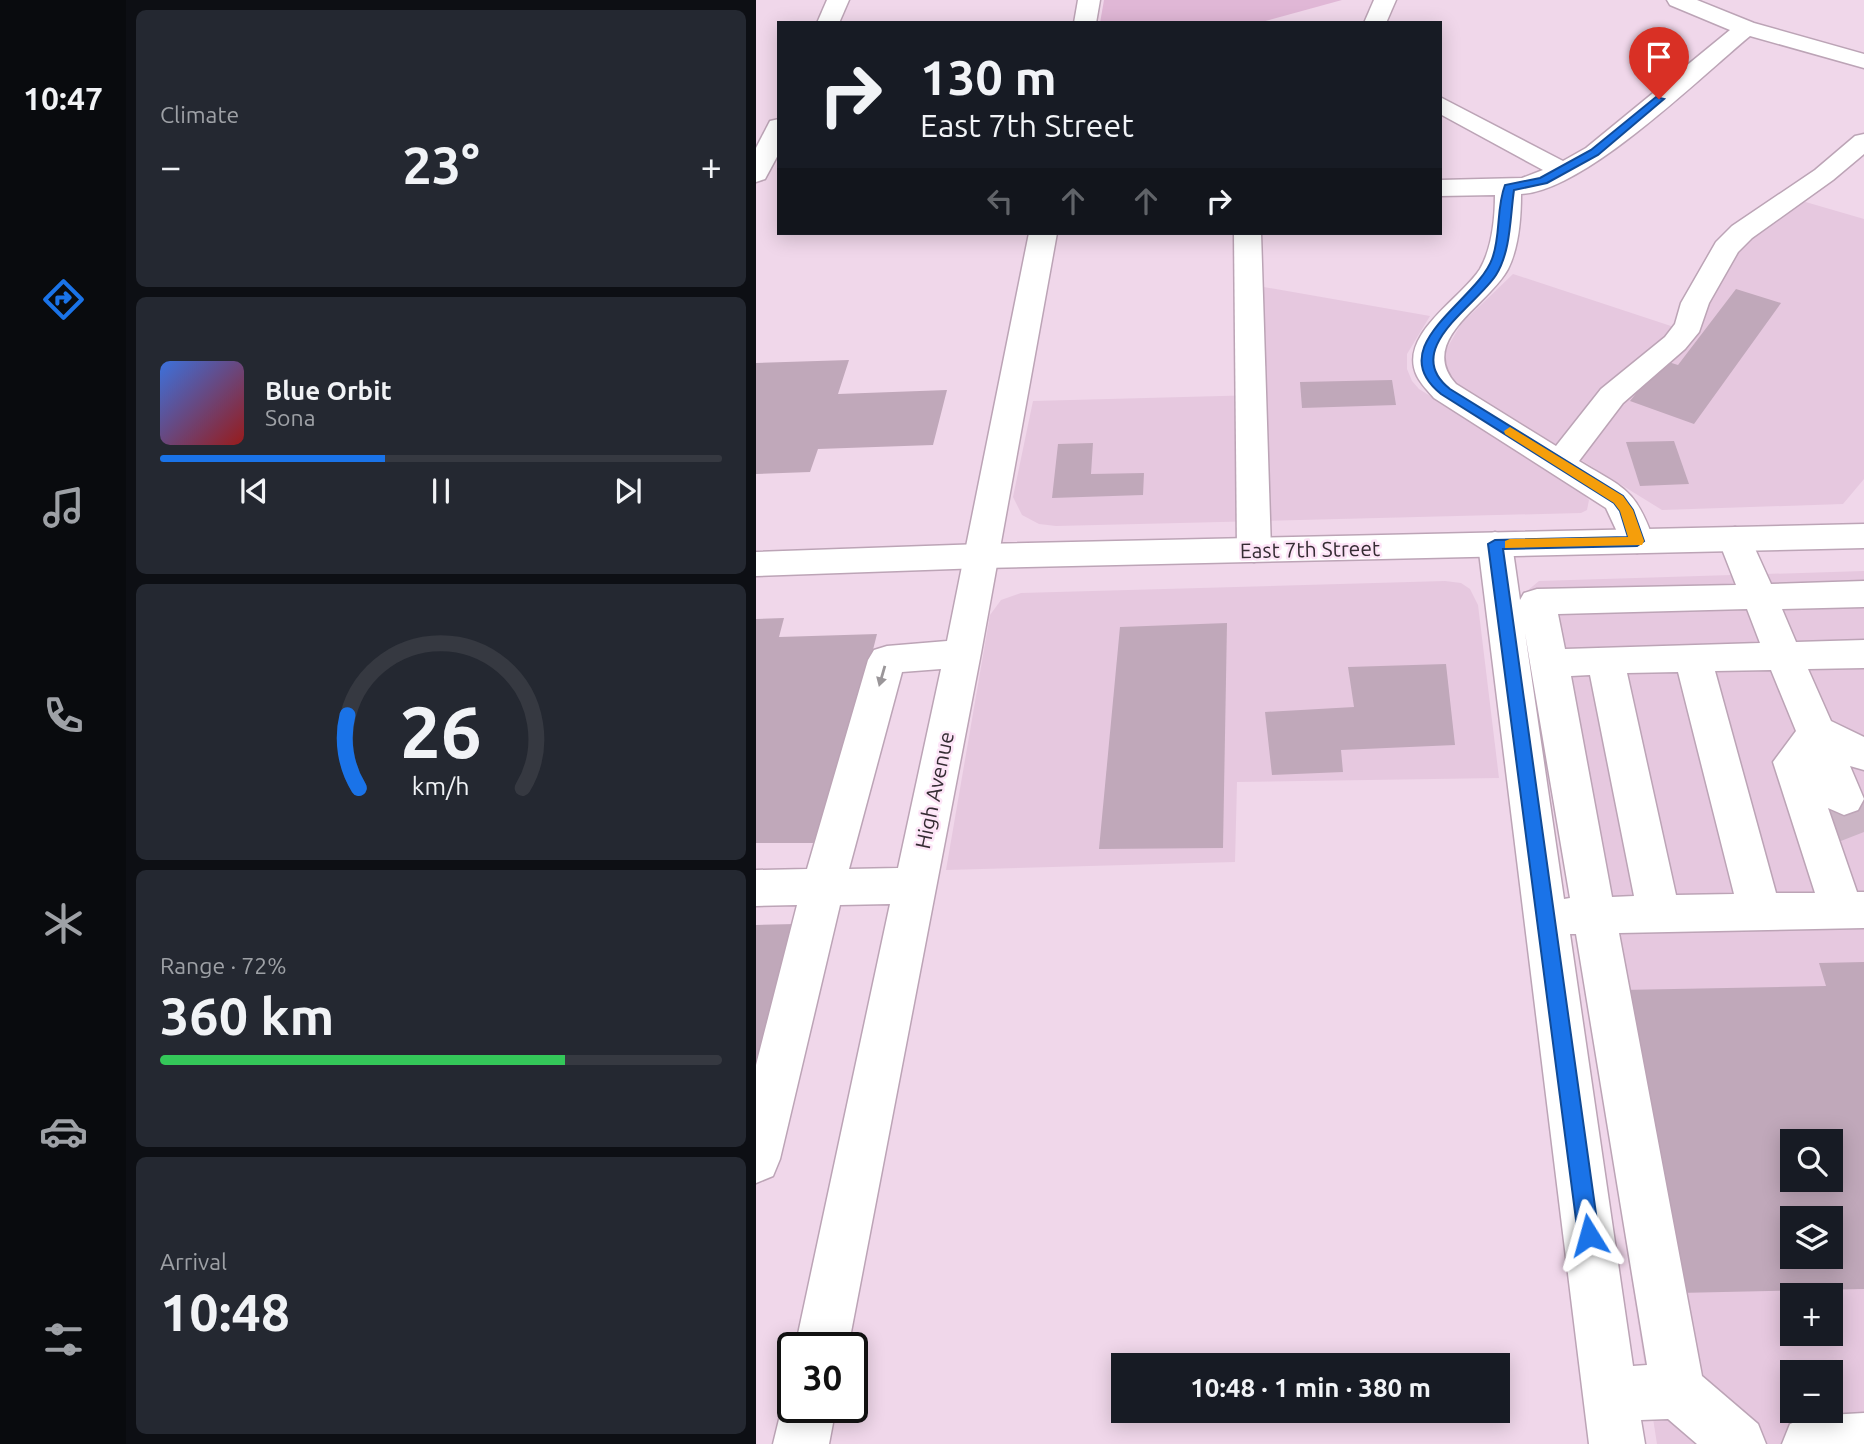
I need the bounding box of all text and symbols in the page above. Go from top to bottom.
pin [1629,27,1689,99]
icon: arrive [1640,38,1678,76]
icon: right [805,49,896,140]
text: 130 m [920,49,1057,104]
text: 10:47 [23,80,103,116]
text: Climate [160,102,239,127]
text: East 7th Street [920,107,1134,143]
text: 23° [402,136,480,194]
text: − [160,145,181,187]
text: + [701,145,722,187]
icon: left [981,182,1019,220]
icon: ahead [1054,182,1092,220]
icon: ahead [1127,182,1165,220]
icon: right [1200,182,1238,220]
icon: directions [39,275,88,324]
text: Blue Orbit [265,376,392,405]
text: Sona [265,405,315,430]
icon: previous [235,472,273,510]
icon: pause [422,472,460,510]
icon: next [609,472,647,510]
icon: music [39,483,88,532]
street label: East 7th Street [1240,536,1380,562]
one-way arrow [876,665,887,687]
text: 26 [400,690,482,772]
icon: phone [39,691,88,740]
street label: High Avenue [910,729,958,851]
text: km/h [412,772,470,800]
icon: climate [39,899,88,948]
text: Range · 72% [160,953,287,978]
text: 360 km [160,987,334,1045]
icon: car [39,1107,88,1156]
map controls [1780,1129,1843,1423]
button: search [1780,1129,1843,1192]
position arrow [1552,1198,1626,1272]
button: layers [1780,1206,1843,1269]
text: Arrival [160,1249,227,1274]
text: 10:48 [160,1283,290,1341]
button: + [1780,1283,1843,1346]
icon: filters [39,1315,88,1364]
speed limit sign: 30 [777,1332,868,1423]
button: − [1780,1360,1843,1423]
text: 10:48 · 1 min · 380 m [1190,1373,1431,1402]

